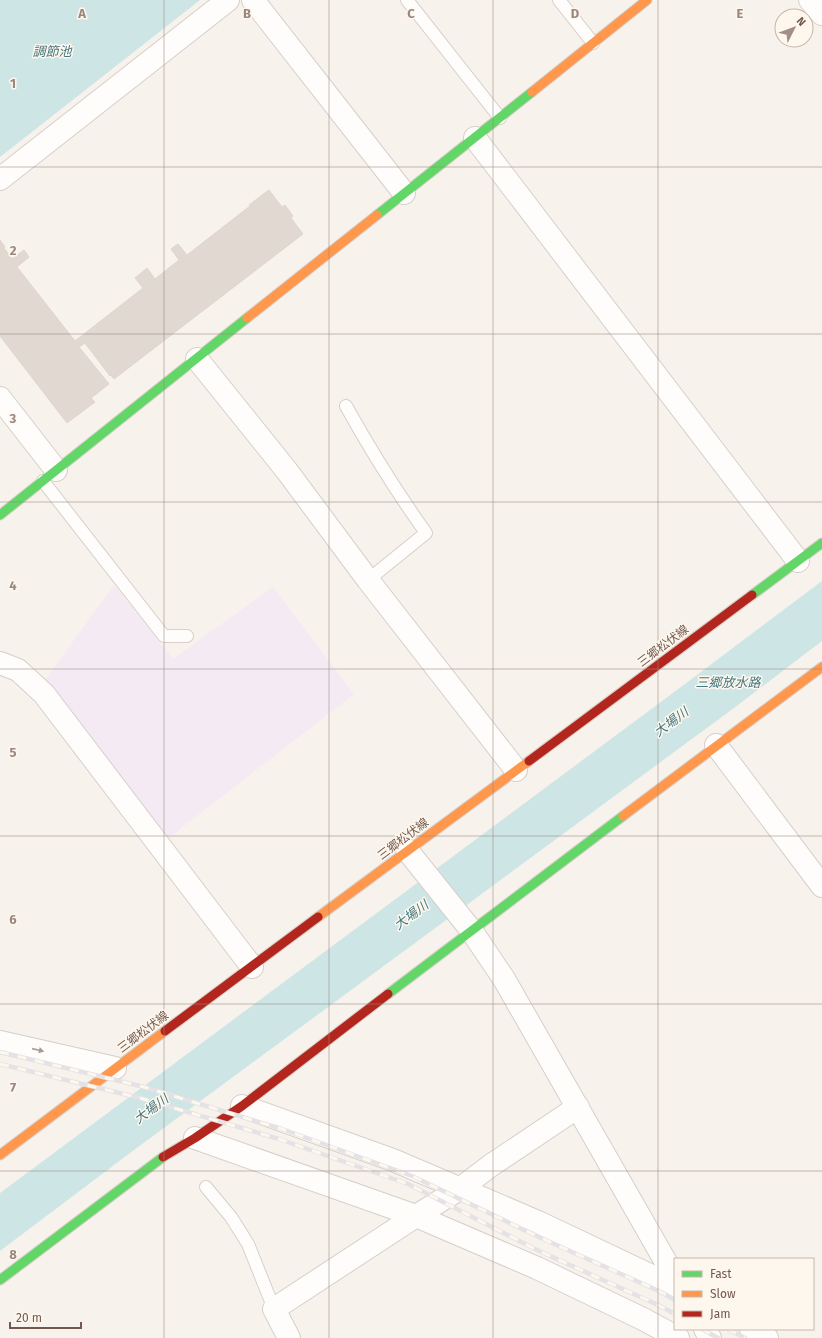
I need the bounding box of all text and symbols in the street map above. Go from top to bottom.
text: A [77,6,86,21]
text: B [243,6,251,21]
text: C [407,6,415,21]
text: D [571,6,580,21]
text: E [737,6,744,21]
north arrow [774,8,814,48]
text: N [794,15,808,29]
water label: 調節池 [32,44,73,59]
text: 1 [10,76,16,91]
text: 2 [10,243,17,258]
text: 3 [9,411,17,426]
text: 4 [9,578,17,593]
street label: 三郷松伏線 [635,622,691,670]
water label: 三郷放水路 [695,675,761,690]
water label: 大場川 [651,703,693,740]
text: 5 [10,745,17,760]
street label: 三郷松伏線 [375,815,431,863]
water label: 大場川 [391,896,433,933]
text: 6 [9,912,17,927]
street label: 三郷松伏線 [115,1008,171,1056]
one-way arrow [32,1048,44,1054]
text: 7 [10,1080,16,1095]
water label: 大場川 [131,1090,173,1127]
text: 8 [9,1247,17,1262]
legend [674,1258,814,1330]
text: Fast [710,1267,732,1281]
text: Slow [710,1287,736,1301]
scale bar [10,1304,81,1330]
text: Jam [710,1307,730,1321]
text: 20 m [16,1311,42,1325]

